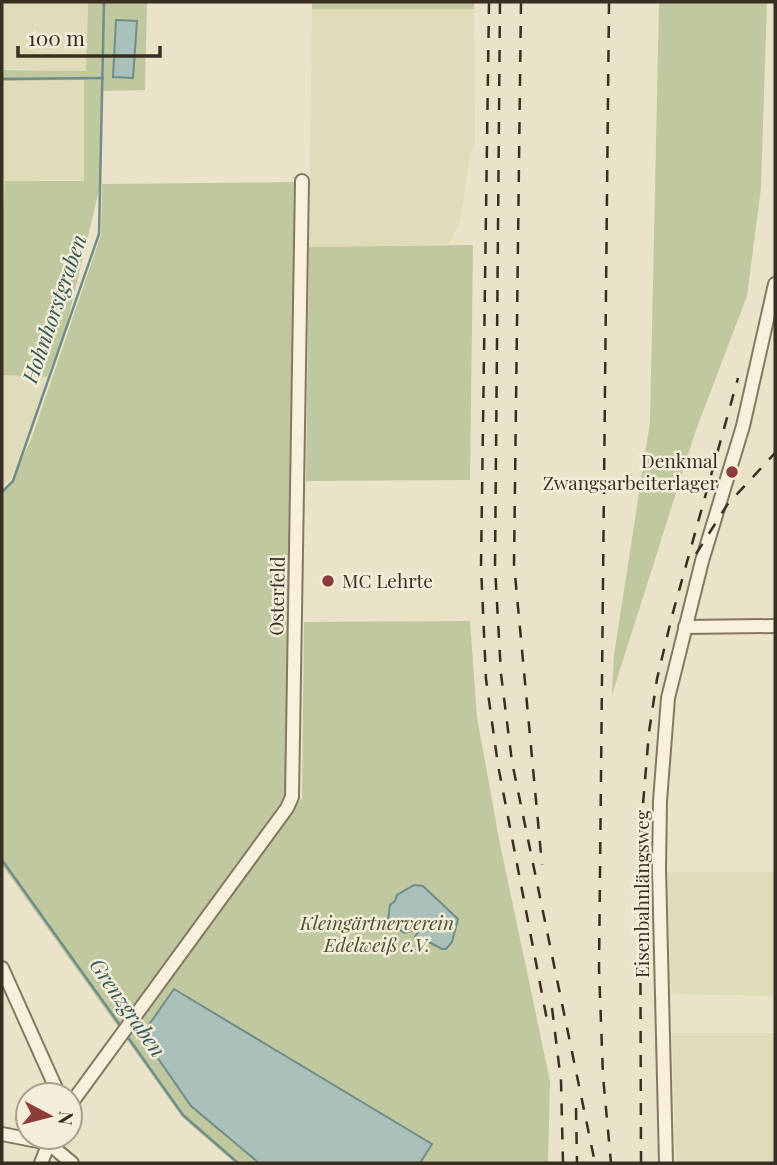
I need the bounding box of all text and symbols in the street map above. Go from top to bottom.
scale bar [18,14,159,58]
text: 100 m [28,23,85,51]
water label: Hohnhorstgraben [14,230,92,387]
place label: Denkmal Zwangsarbeiterlager [543,447,719,495]
marker: Denkmal Zwangsarbeiterlager [724,464,740,480]
street label: Osterfeld [262,556,290,636]
place label: MC Lehrte [342,567,433,593]
marker: MC Lehrte [320,573,336,589]
street label: Eisenbahnlängsweg [628,810,654,978]
park label: Kleingärtnerverein Edelweiß e.V. [299,909,454,957]
water label: Grenzgraben [84,952,173,1062]
north arrow [14,1081,84,1151]
text: N [53,1110,81,1127]

